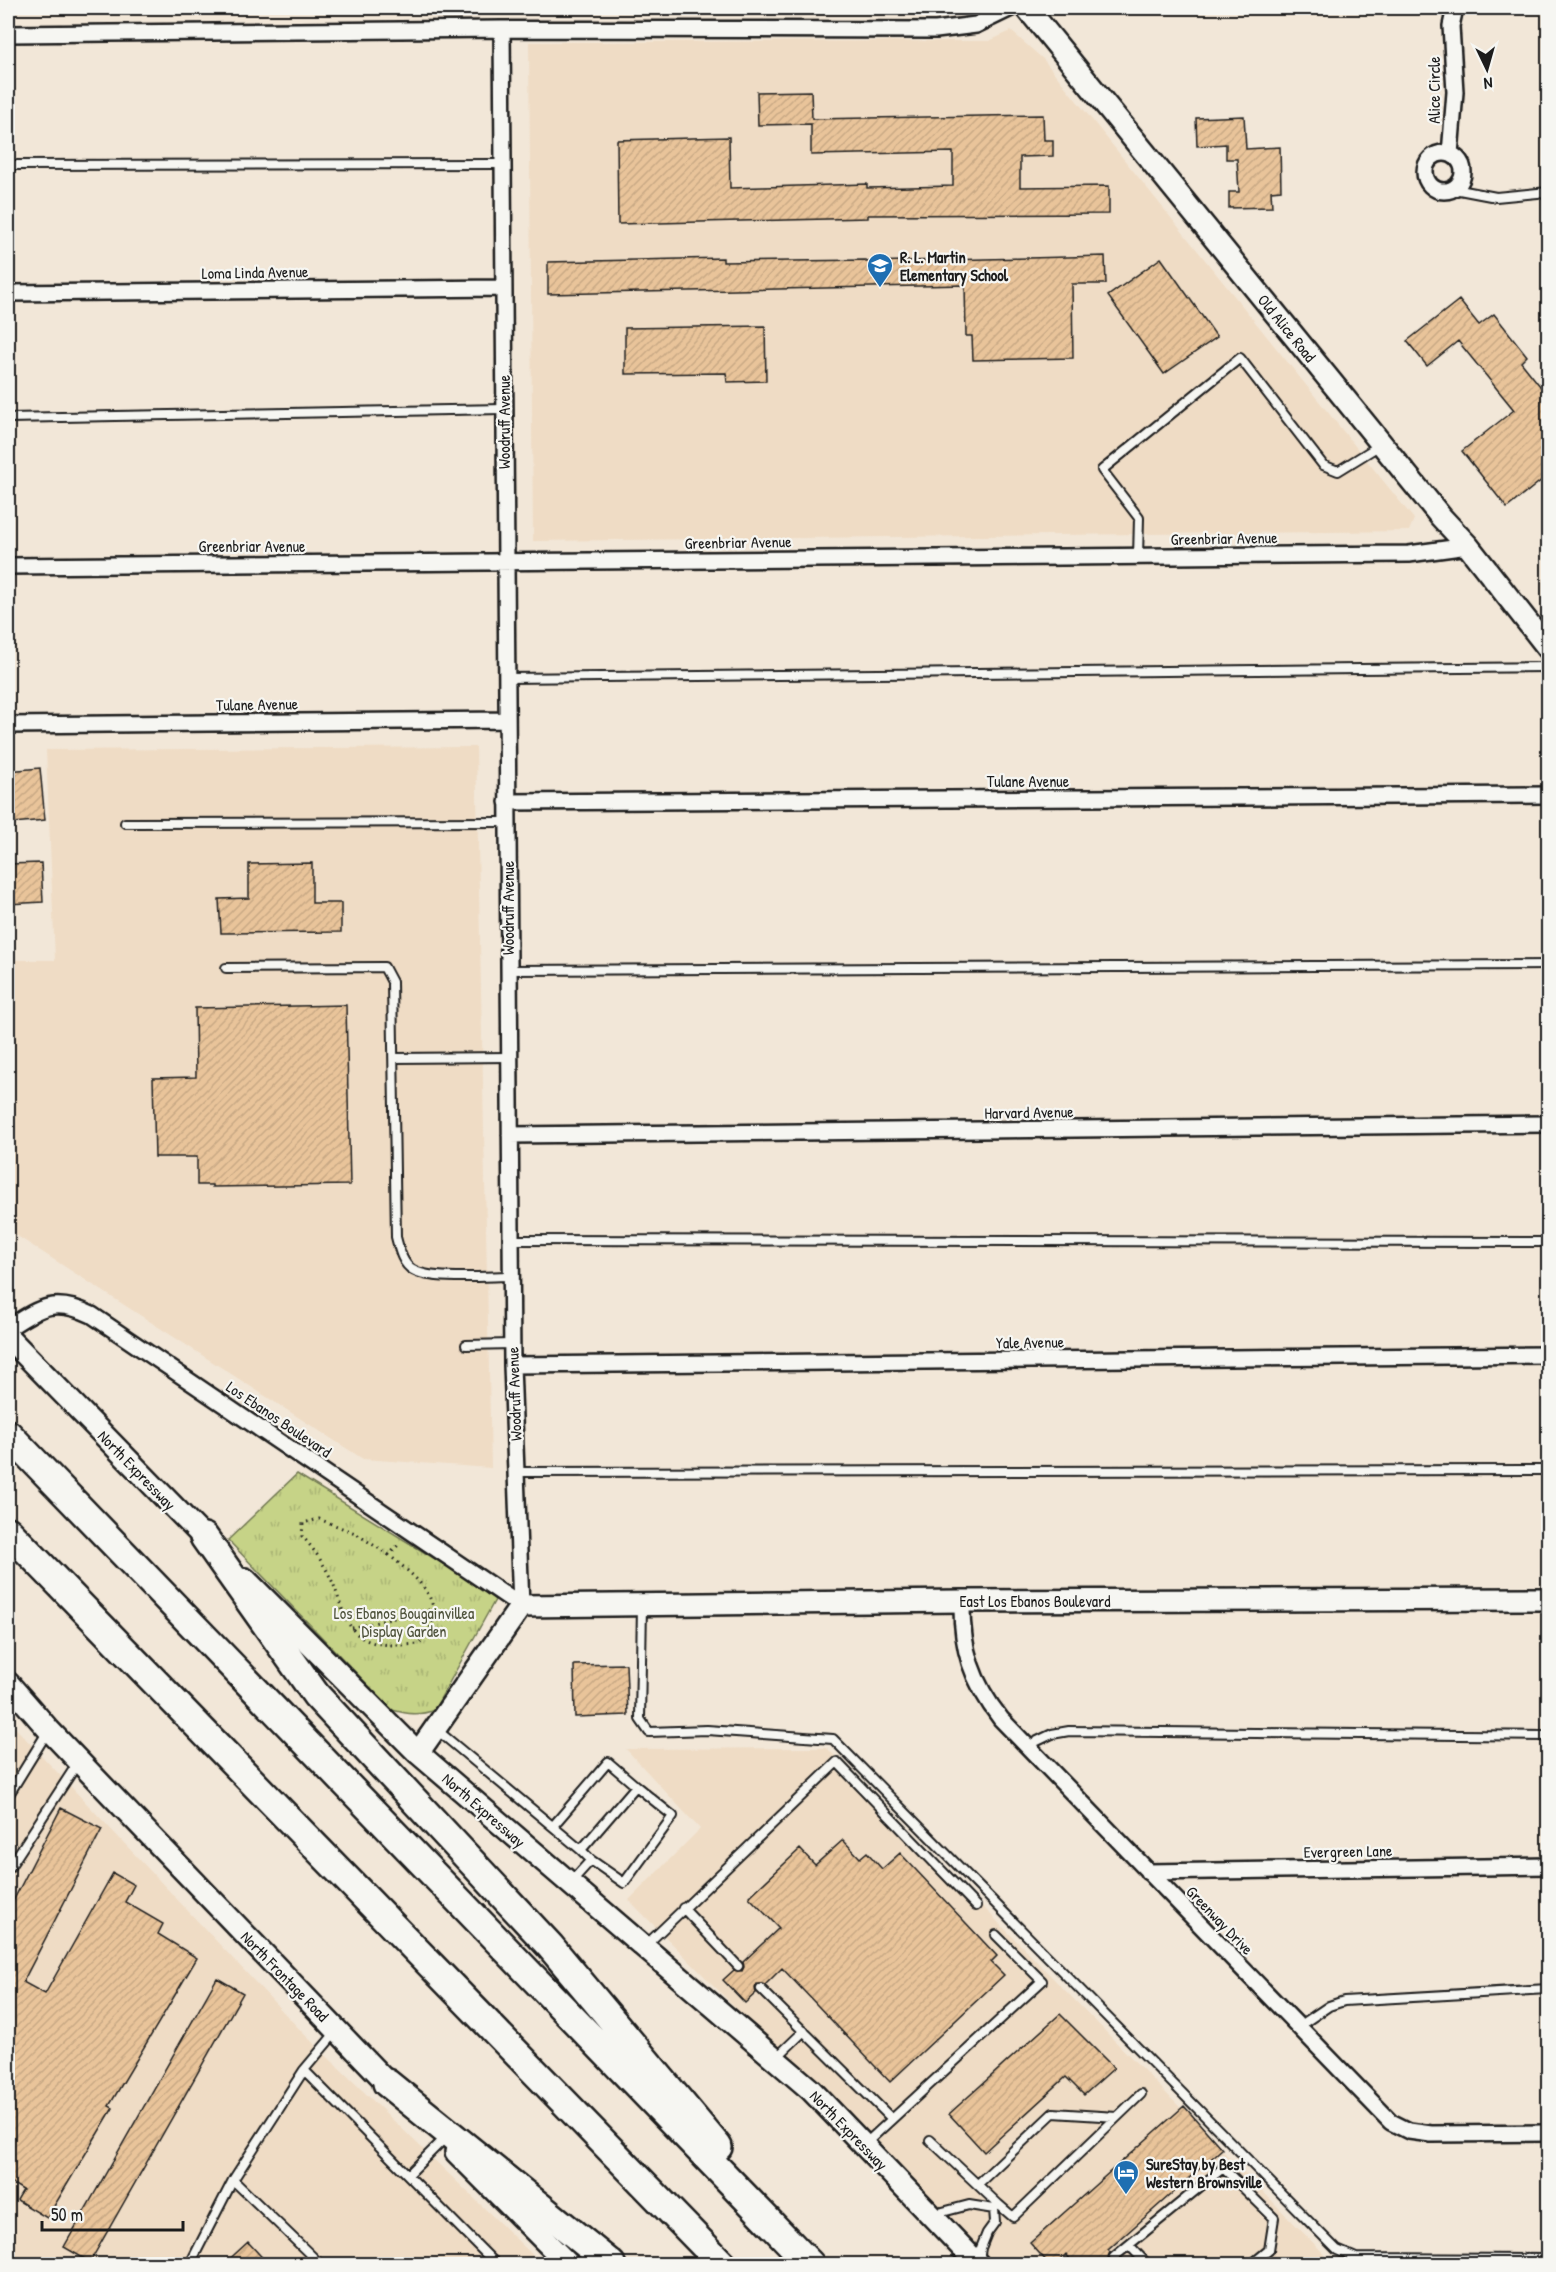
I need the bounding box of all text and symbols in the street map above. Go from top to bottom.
north arrow [1457,39,1517,99]
street label: Alice Circle [1423,56,1445,124]
text: N [1483,73,1494,95]
place label: R. L. Martin Elementary School [900,246,1009,287]
school or university icon: R. L. Martin Elementary School [865,251,895,289]
street label: Loma Linda Avenue [201,260,309,284]
street label: Old Alice Road [1253,290,1321,366]
street label: Woodruff Avenue [493,374,515,469]
street label: Greenbriar Avenue [1170,526,1278,550]
street label: Greenbriar Avenue [684,530,792,554]
street label: Greenbriar Avenue [199,535,306,557]
street label: Tulane Avenue [216,692,299,716]
street label: Tulane Avenue [987,770,1070,792]
street label: Woodruff Avenue [497,860,519,955]
street label: Harvard Avenue [984,1100,1074,1124]
street label: Yale Avenue [996,1330,1065,1354]
street label: Woodruff Avenue [501,1346,527,1441]
street label: Los Ebanos Boulevard [222,1376,336,1462]
street label: North Expressway [93,1425,181,1515]
street label: East Los Ebanos Boulevard [959,1590,1111,1612]
park label: Los Ebanos Bougainvillea Display Garden [334,1602,474,1642]
street label: North Expressway [438,1768,530,1852]
street label: Evergreen Lane [1303,1839,1393,1863]
street label: Greenway Drive [1182,1881,1259,1960]
street label: North Frontage Road [236,1926,334,2026]
street label: North Expressway [805,2085,893,2175]
place label: SureStay by Best Western Brownsville [1146,2153,1263,2193]
hotel icon: SureStay by Best Western Brownsville [1111,2158,1141,2196]
scale bar [42,2194,183,2232]
text: 50 m [51,2202,83,2227]

